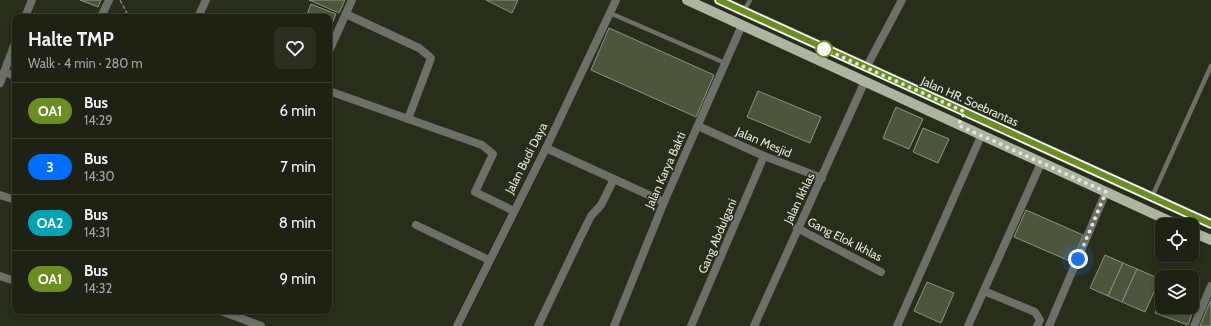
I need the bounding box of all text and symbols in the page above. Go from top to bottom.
button: heart [274,27,316,69]
text: Halte TMP [28,28,114,51]
unlabelled marker [815,40,833,58]
text: Walk · 4 min · 280 m [28,55,143,71]
street label: Jalan HR. Soebrantas [918,72,1021,129]
text: Bus [84,94,108,112]
text: OA1 [38,102,62,120]
text: 6 min [279,102,316,120]
text: 14:29 [84,112,113,128]
street label: Jalan Budi Daya [501,120,550,197]
street label: Jalan Mesjid [733,123,794,160]
street label: Jalan Karya Bakti [641,129,689,212]
text: Bus [84,150,108,168]
text: 3 [46,158,54,176]
text: 7 min [280,158,316,176]
text: 14:30 [84,168,115,184]
street label: Jalan Ikhlas [780,170,818,227]
street label: Gang Abdulgani [694,196,740,276]
text: Bus [84,206,108,224]
text: OA2 [37,214,63,232]
text: 8 min [279,214,316,232]
street label: Gang Elok Ikhlas [805,214,885,264]
map controls [1155,218,1199,314]
button: locate [1155,218,1199,262]
text: 14:31 [84,224,110,240]
your location [1068,249,1088,269]
text: Bus [84,262,108,280]
text: OA1 [38,270,62,288]
text: 9 min [279,270,316,288]
button: layers [1155,270,1199,314]
text: 14:32 [84,280,112,296]

